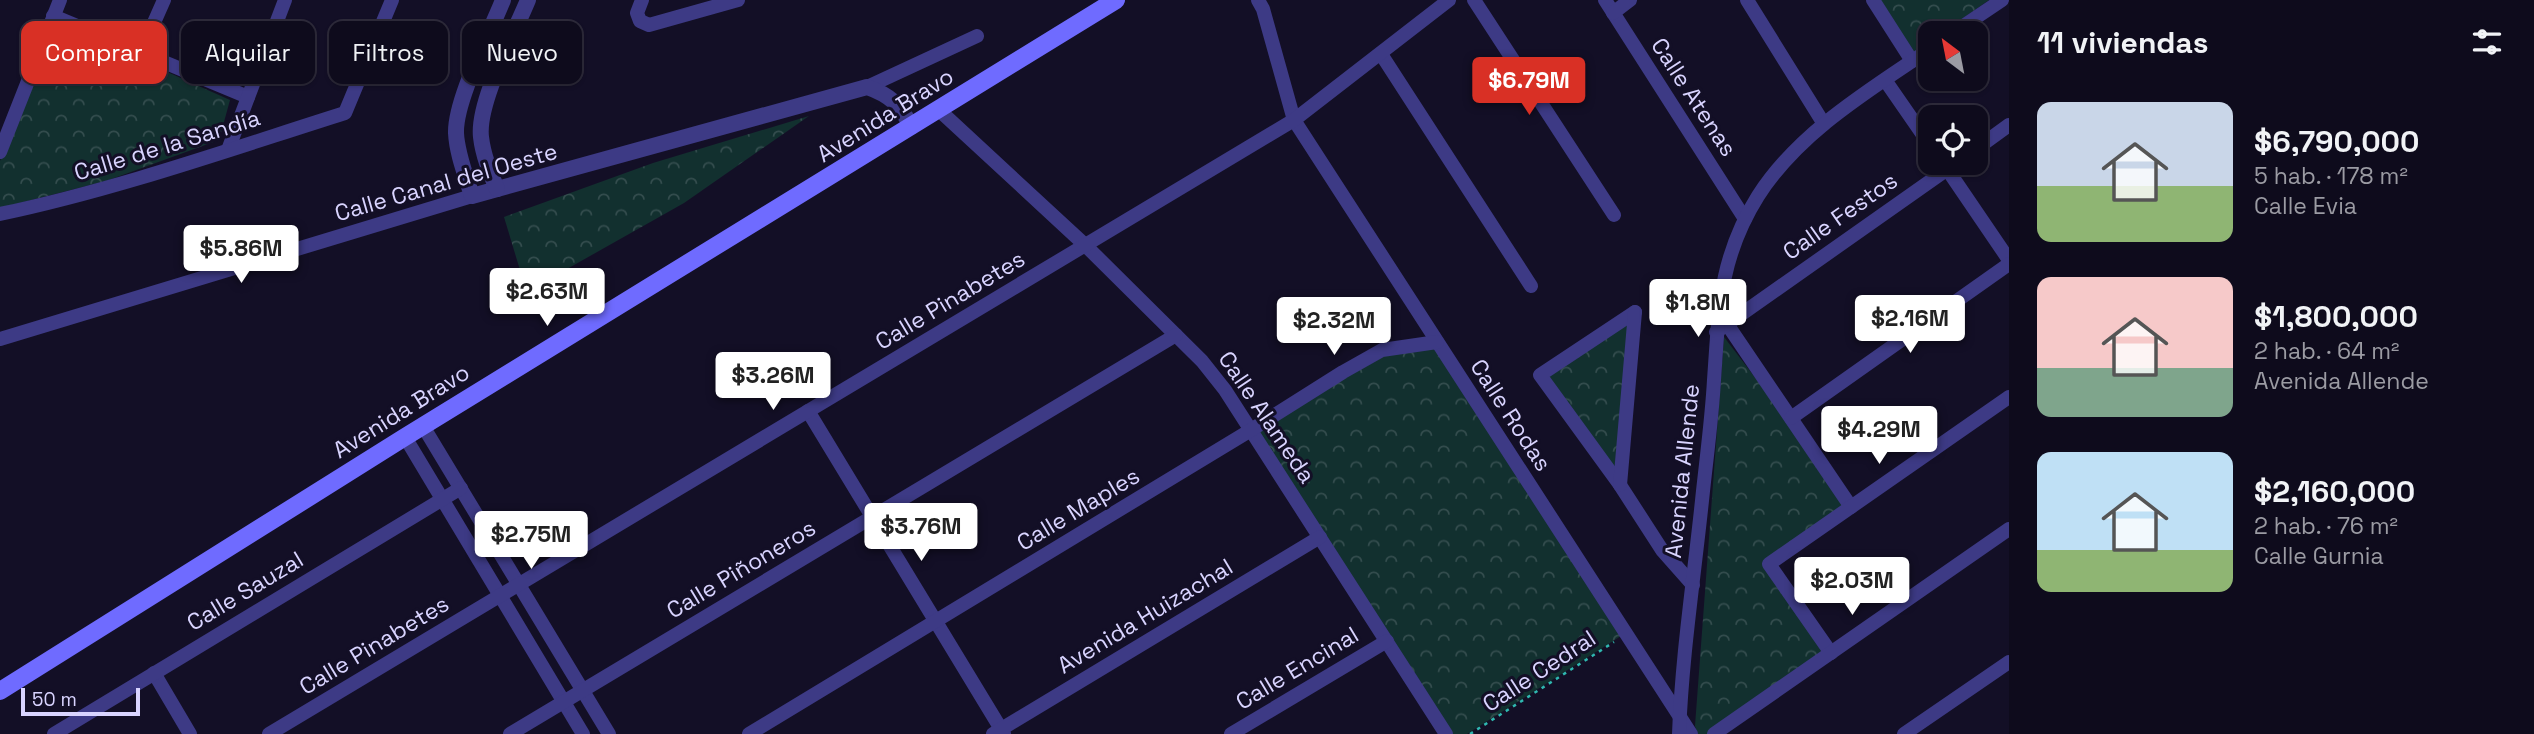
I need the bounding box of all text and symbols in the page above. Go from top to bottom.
chip: Comprar [21,21,167,84]
chip: Alquilar [181,21,315,84]
chip: Filtros [329,21,448,84]
chip: Nuevo [462,21,582,84]
north arrow [1918,21,1988,91]
map controls [1918,21,1988,175]
text: 11 viviendas [2037,23,2208,62]
icon: filters [2468,23,2506,61]
street label: Calle Atenas [1644,32,1744,162]
pin: $6.79M [1472,58,1586,117]
street label: Avenida Bravo [811,61,959,169]
text: $6.79M [1488,65,1570,95]
street label: Calle de la Sandía [70,102,264,188]
button: locate [1918,105,1988,175]
text: $6,790,000 [2254,122,2419,161]
icon: home [2093,130,2177,214]
street label: Calle Canal del Oeste [331,136,561,228]
text: 5 hab. · 178 m² [2254,161,2408,191]
street label: Calle Festos [1777,166,1903,266]
text: Calle Evia [2254,191,2357,221]
pin: $5.86M [184,226,298,285]
text: $5.86M [200,233,282,263]
street label: Calle Pinabetes [870,244,1030,356]
pin: $2.63M [490,268,604,328]
text: $2.63M [506,276,588,306]
pin: $1.8M [1649,280,1747,339]
text: $1.8M [1665,287,1731,317]
pin: $2.16M [1853,296,1967,355]
text: $1,800,000 [2254,297,2418,336]
pin: $2.32M [1277,298,1391,357]
text: $2.16M [1871,303,1949,333]
text: $2.32M [1293,305,1375,335]
icon: home [2093,305,2177,389]
text: 2 hab. · 64 m² [2254,336,2400,366]
street label: Calle Alameda [1212,345,1322,489]
pin: $3.26M [716,352,830,412]
street label: Calle Rodas [1464,353,1558,477]
street label: Avenida Bravo [327,357,475,465]
text: $3.26M [732,360,814,390]
text: Avenida Allende [2254,366,2429,396]
street label: Avenida Allende [1658,382,1706,560]
pin: $4.29M [1822,406,1936,466]
text: $4.29M [1837,414,1921,444]
street label: Calle Maples [1011,461,1145,557]
text: $2,160,000 [2254,472,2415,511]
icon: home [2093,480,2177,564]
pin: $3.76M [864,504,978,563]
text: $3.76M [880,511,962,541]
text: 2 hab. · 76 m² [2254,511,2398,541]
pin: $2.75M [474,512,588,571]
street label: Calle Piñoneros [661,513,821,625]
text: $2.75M [491,519,571,549]
text: Calle Gurnia [2254,541,2384,571]
street label: Calle Sauzal [181,544,309,638]
street label: Avenida Huizachal [1052,552,1238,680]
pin: $2.03M [1795,558,1909,617]
text: $2.03M [1810,565,1894,595]
street label: Calle Pinabetes [294,589,454,701]
street label: Calle Encinal [1230,620,1364,716]
street label: Calle Cedral [1477,623,1601,719]
scale bar [21,685,140,717]
text: 50 m [32,687,77,712]

